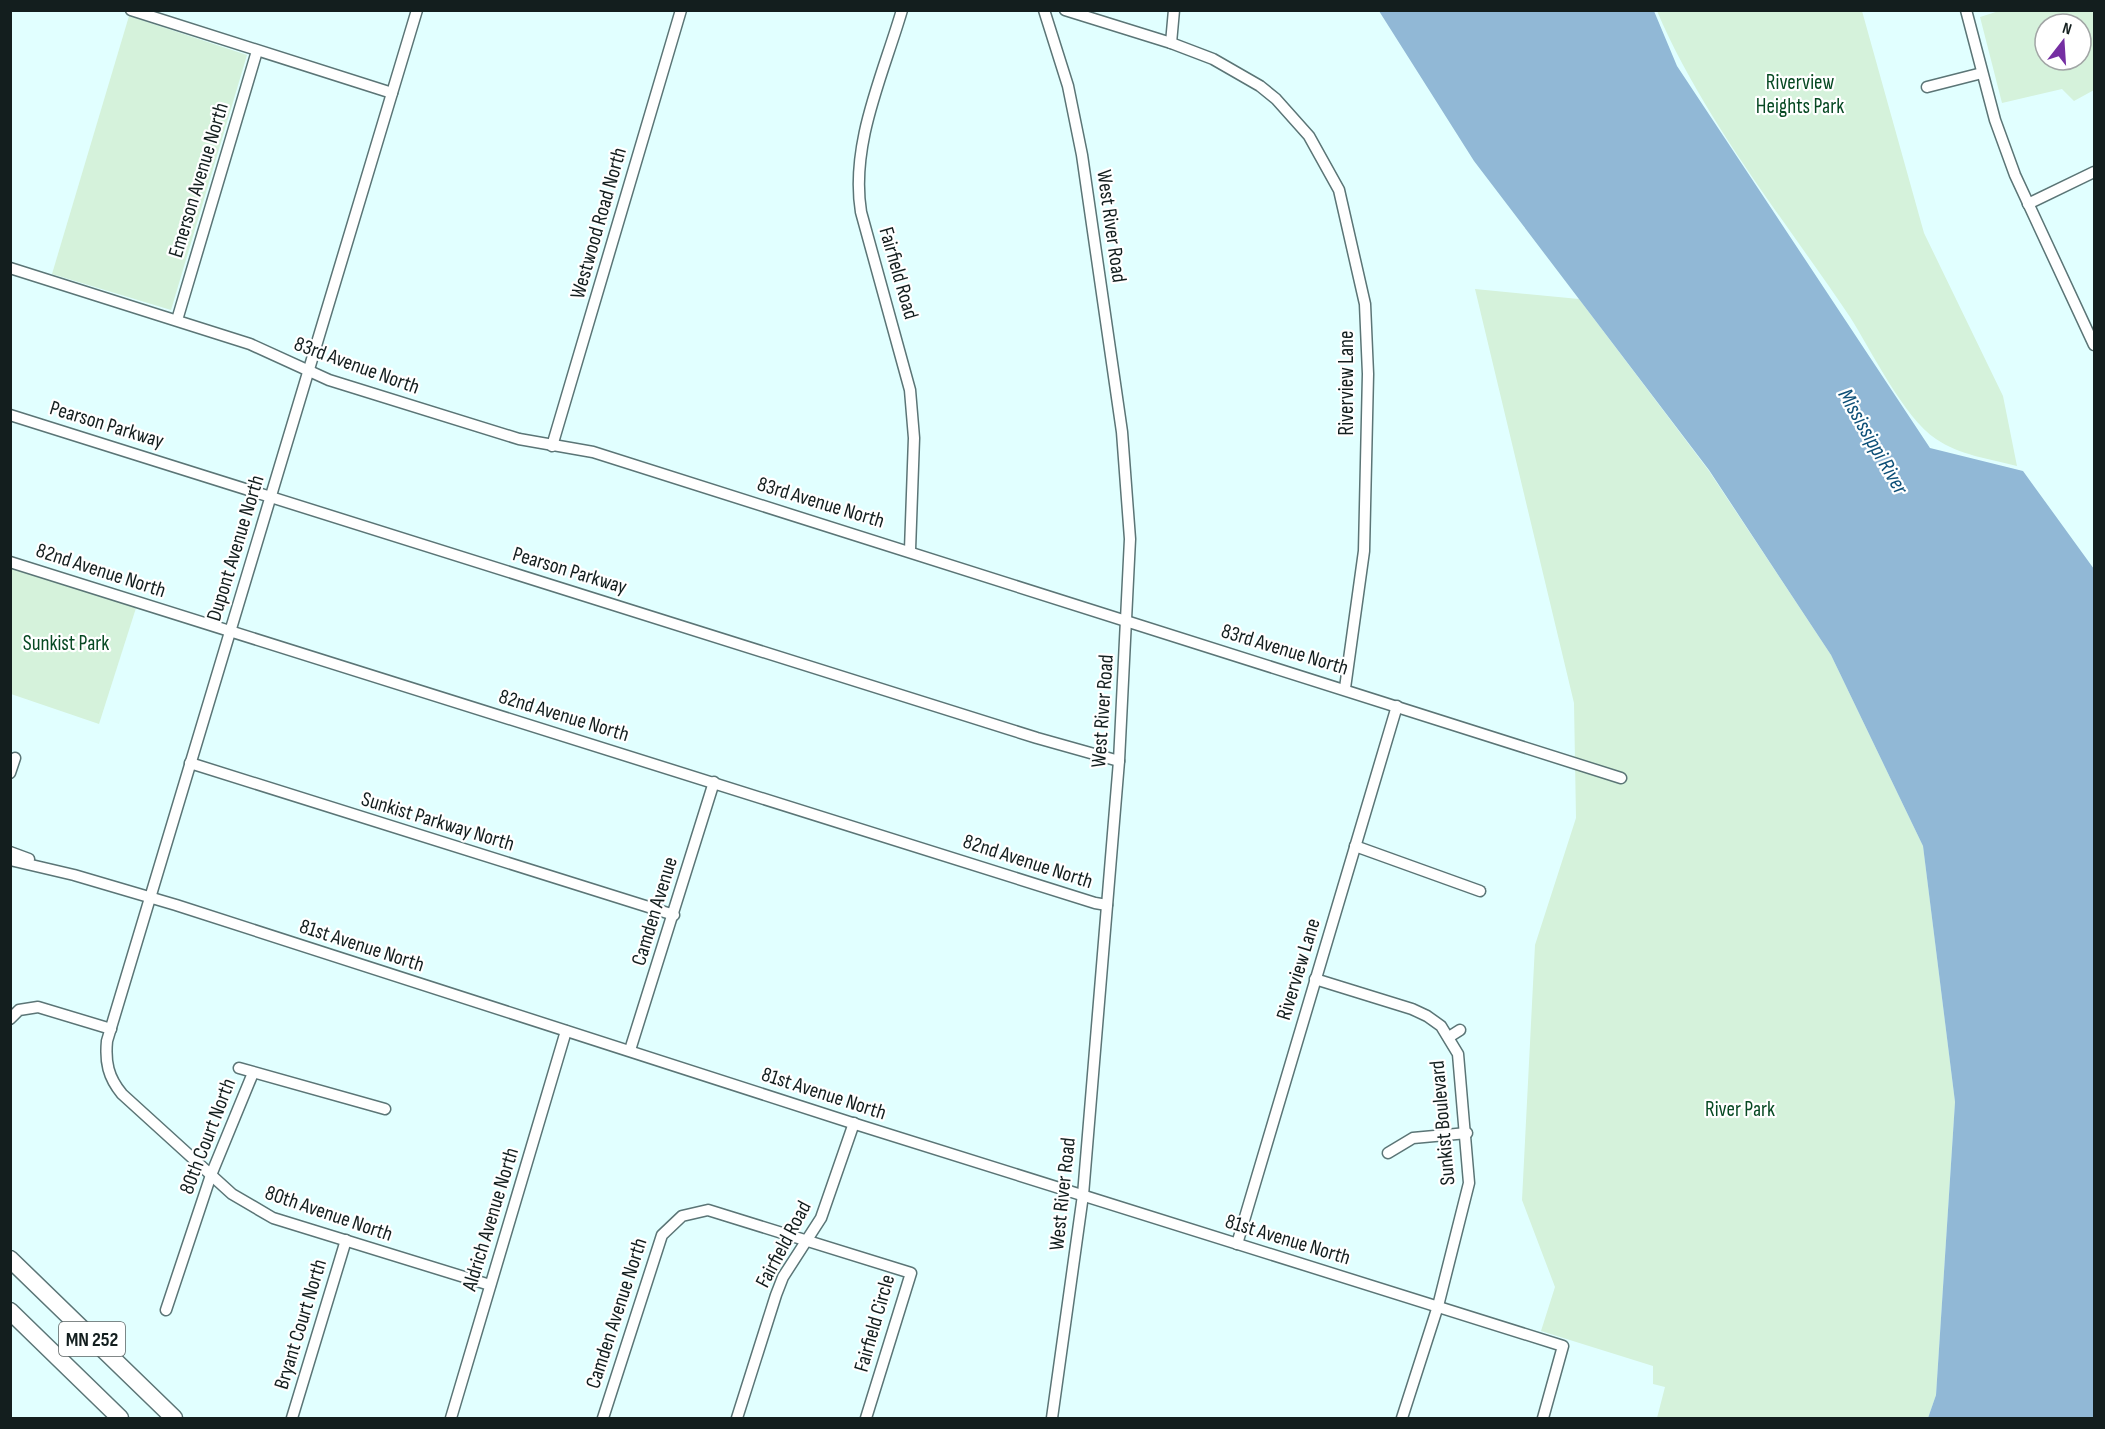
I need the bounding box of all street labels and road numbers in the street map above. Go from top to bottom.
street label: Emerson Avenue North [163,100,234,261]
street label: Westwood Road North [565,145,632,302]
street label: West River Road [1091,168,1132,284]
street label: Fairfield Road [873,224,924,322]
street label: Riverview Lane [1334,330,1359,436]
street label: 83rd Avenue North [291,331,423,400]
street label: Pearson Parkway [47,395,167,454]
street label: 83rd Avenue North [754,471,887,534]
street label: Dupont Avenue North [201,472,270,624]
street label: 82nd Avenue North [33,538,169,603]
street label: Pearson Parkway [510,541,630,600]
street label: 83rd Avenue North [1218,618,1351,681]
street label: West River Road [1086,654,1119,768]
street label: 82nd Avenue North [496,684,632,747]
street label: Sunkist Parkway North [358,786,517,857]
street label: 82nd Avenue North [960,829,1096,894]
street label: Camden Avenue [626,854,683,968]
street label: 81st Avenue North [296,914,427,977]
street label: Riverview Lane [1271,915,1326,1023]
street label: Sunkist Boulevard [1425,1059,1460,1186]
street label: 81st Avenue North [758,1062,889,1125]
street label: 80th Court North [174,1075,241,1198]
street label: West River Road [1044,1136,1081,1252]
street label: Aldrich Avenue North [457,1145,524,1295]
street label: 80th Avenue North [262,1180,396,1247]
street label: Fairfield Road [750,1197,817,1292]
street label: 81st Avenue North [1222,1209,1353,1270]
street label: Camden Avenue North [580,1235,653,1392]
street label: Bryant Court North [269,1256,332,1392]
street label: Fairfield Circle [849,1272,900,1375]
road number: MN 252 [59,1322,125,1356]

